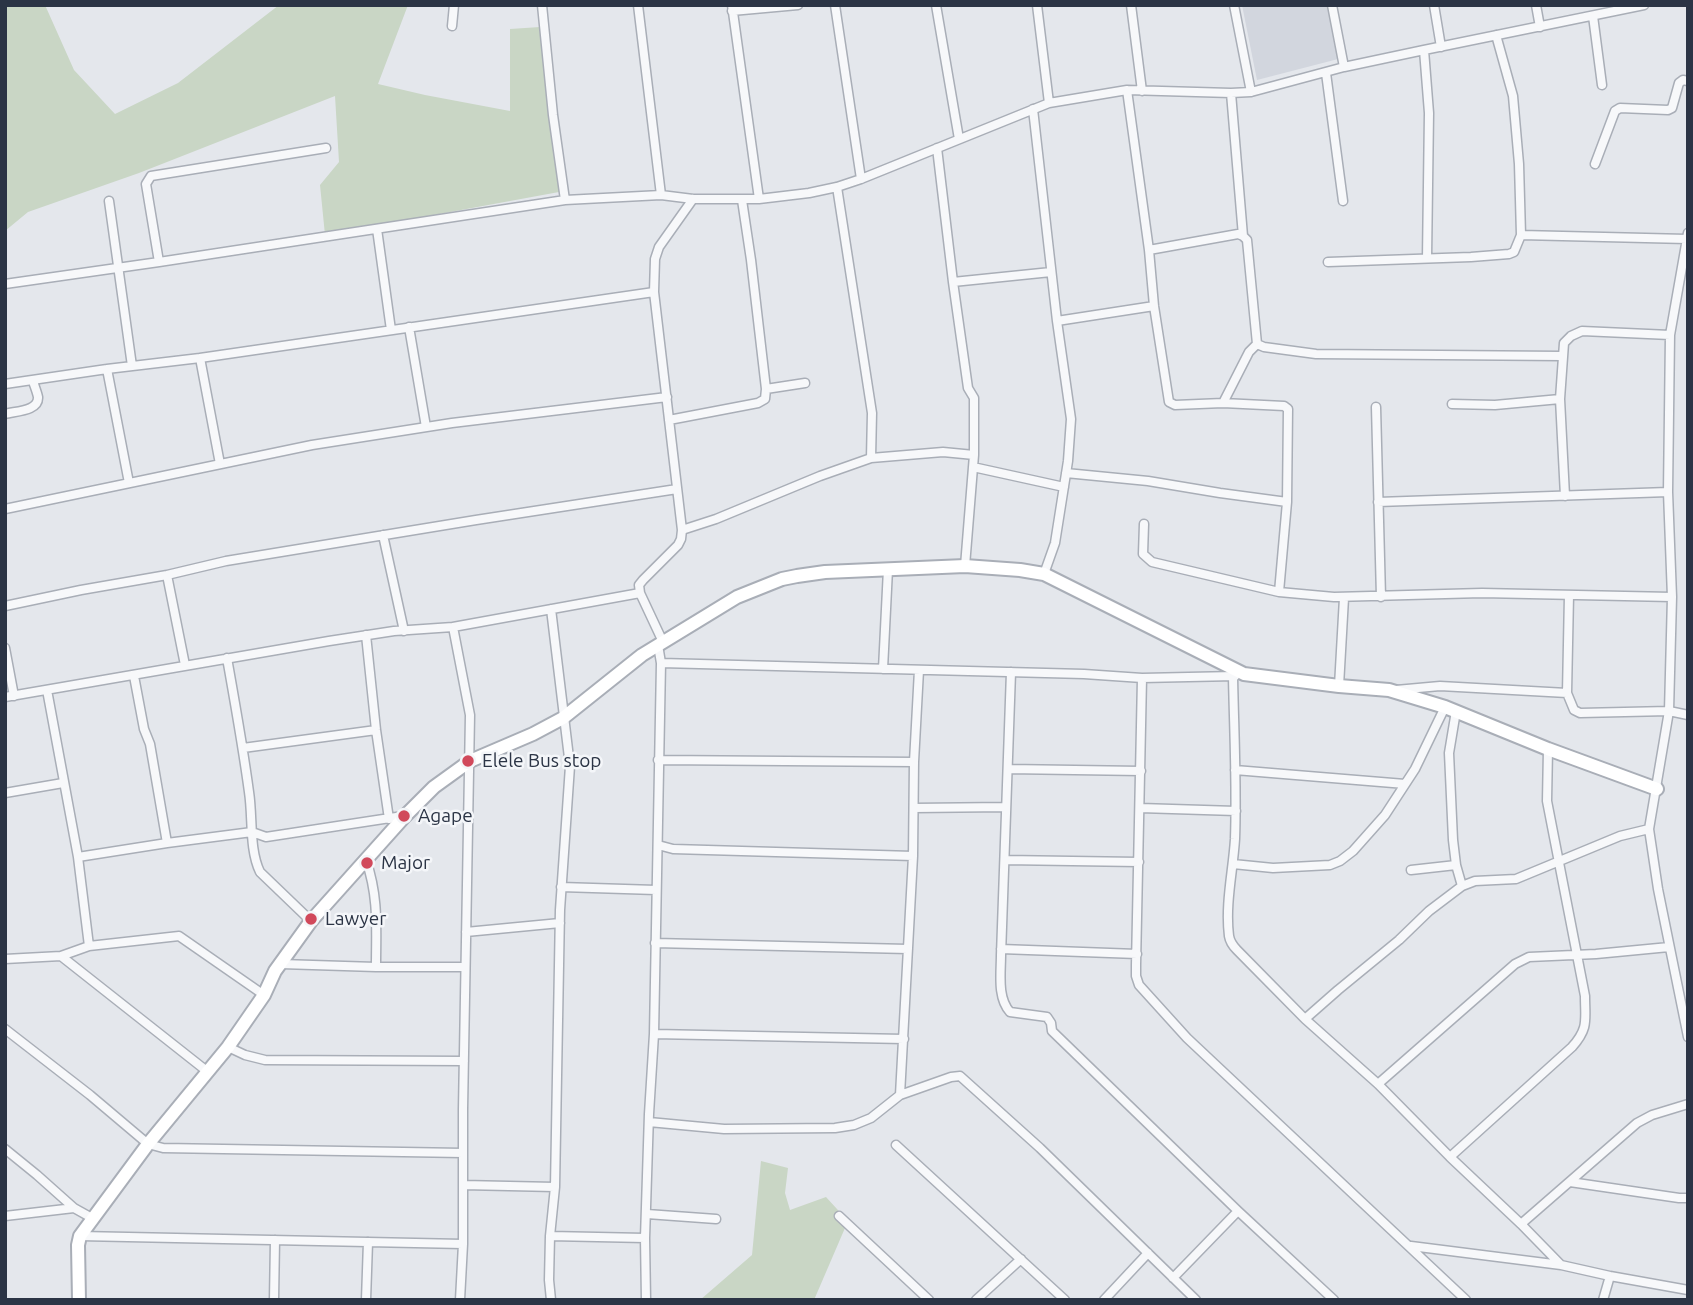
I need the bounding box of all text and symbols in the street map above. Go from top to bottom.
place label: Elele Bus stop [482,750,601,772]
marker: Elele Bus stop [460,753,476,769]
place label: Agape [418,805,473,827]
marker: Agape [396,808,412,824]
place label: Major [381,852,430,874]
marker: Major [359,855,375,871]
place label: Lawyer [325,908,386,930]
marker: Lawyer [303,911,319,927]

